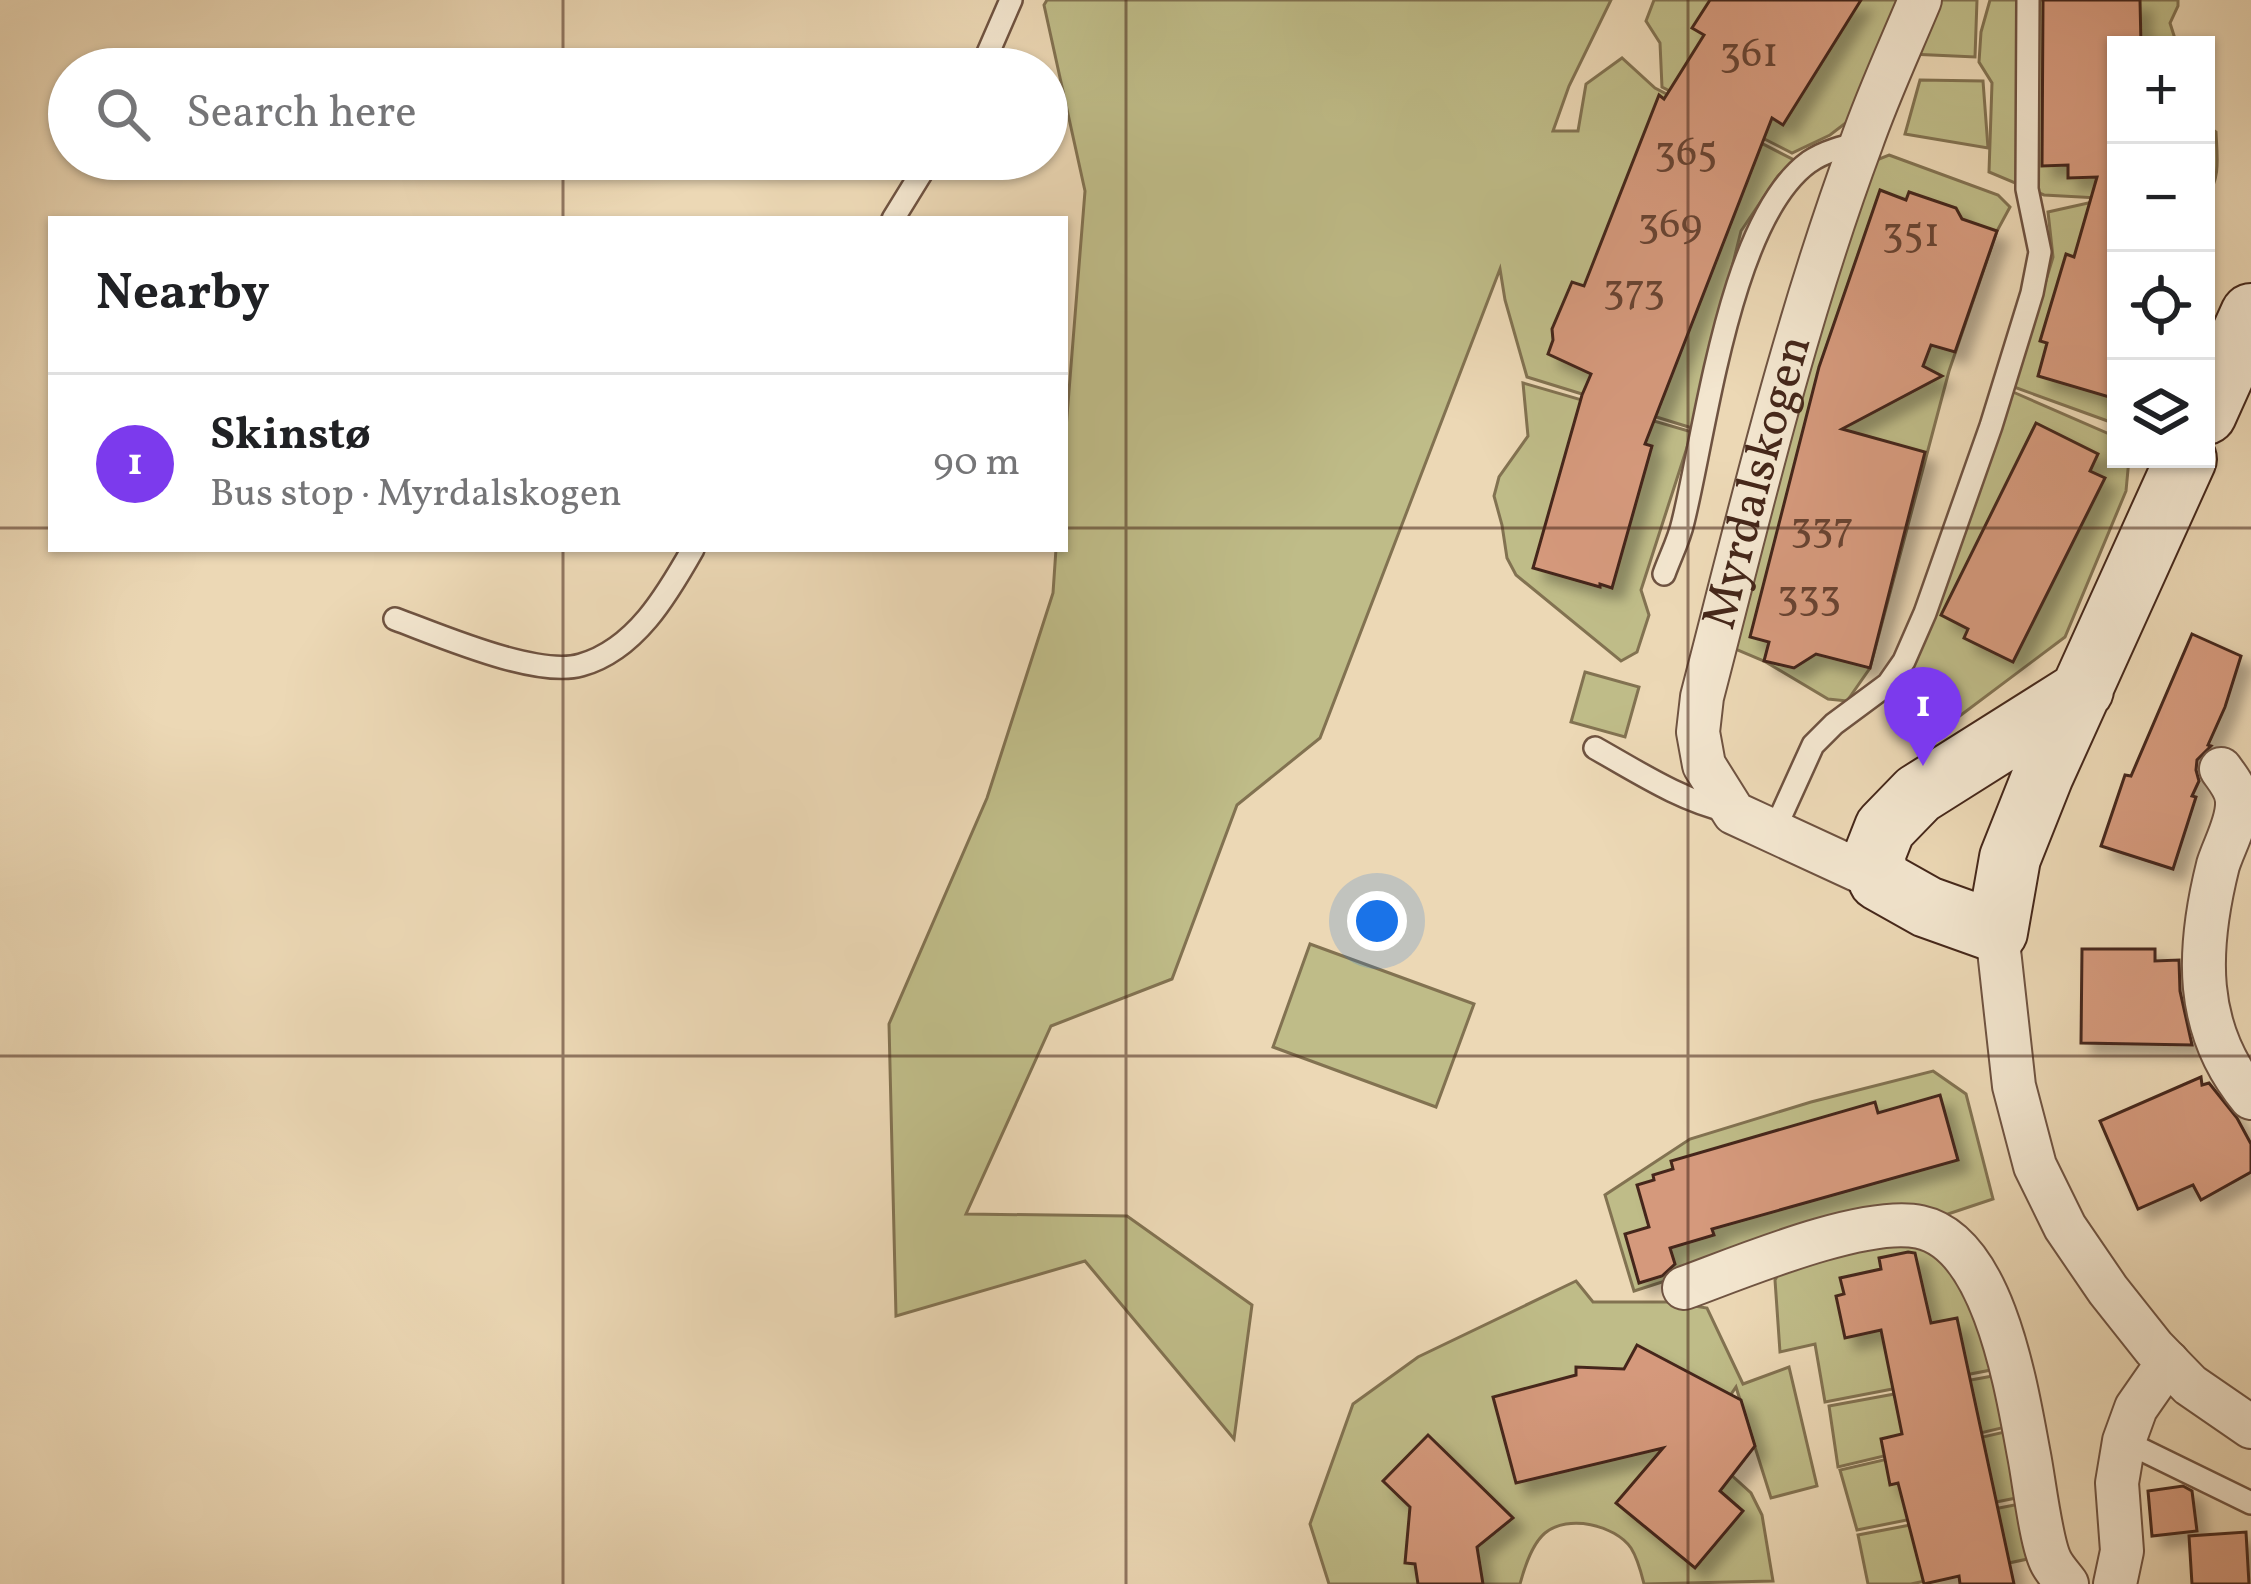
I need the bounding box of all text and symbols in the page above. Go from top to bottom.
house number: 361 [1719,26,1779,85]
map controls [2107,36,2215,468]
button: + [2107,36,2215,144]
search box [48,48,1068,180]
icon: search [90,81,156,147]
text: Search here [186,83,417,146]
house number: 365 [1654,125,1718,184]
button: − [2107,144,2215,252]
house number: 369 [1638,197,1702,256]
house number: 351 [1882,206,1940,265]
button: locate [2107,252,2215,360]
text: Nearby [96,259,270,330]
house number: 373 [1603,263,1665,322]
street label: Myrdalskogen [1687,328,1830,636]
button: layers [2107,360,2215,468]
text: Skinstø [210,405,371,468]
text: 1 [127,437,143,491]
text: 90 m [933,437,1020,491]
text: Bus stop · Myrdalskogen [210,468,622,522]
house number: 337 [1790,501,1854,560]
house number: 333 [1777,569,1841,628]
pin: 1 [1884,667,1962,766]
your location [1347,891,1407,951]

